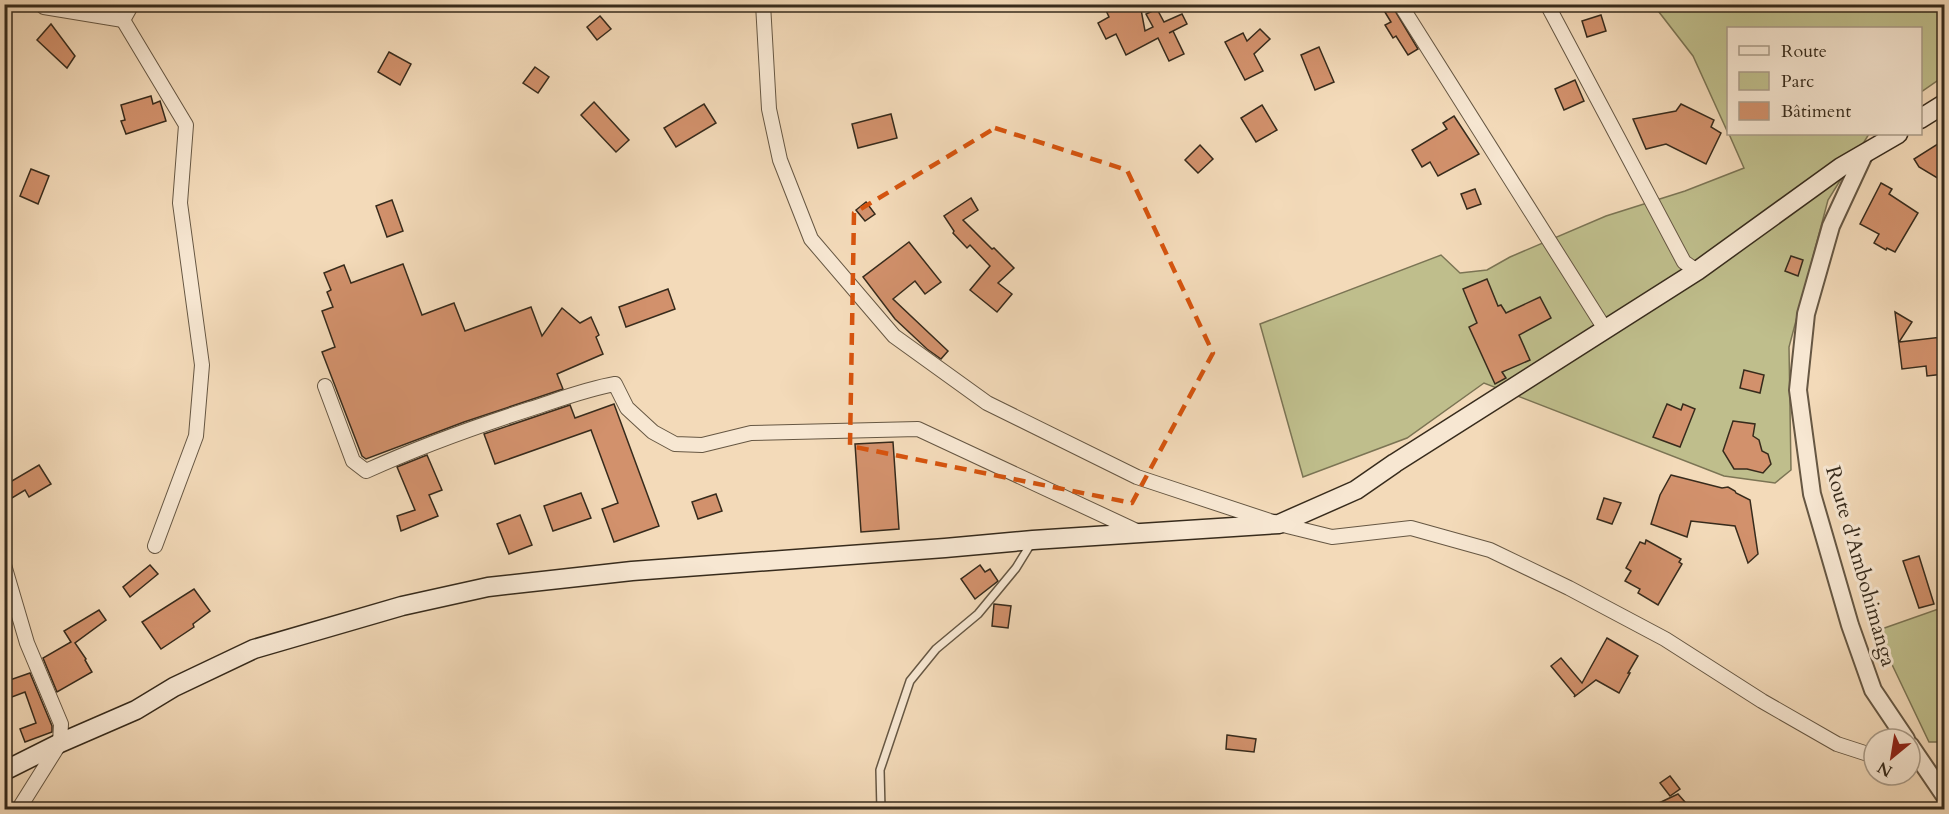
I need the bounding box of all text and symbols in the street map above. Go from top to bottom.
legend [1727,27,1922,135]
text: Route [1781,39,1827,64]
text: Parc [1781,69,1814,94]
text: Bâtiment [1781,99,1851,124]
street label: Route d'Ambohimanga [1818,462,1903,670]
north arrow [1862,727,1922,787]
text: N [1873,756,1897,782]

